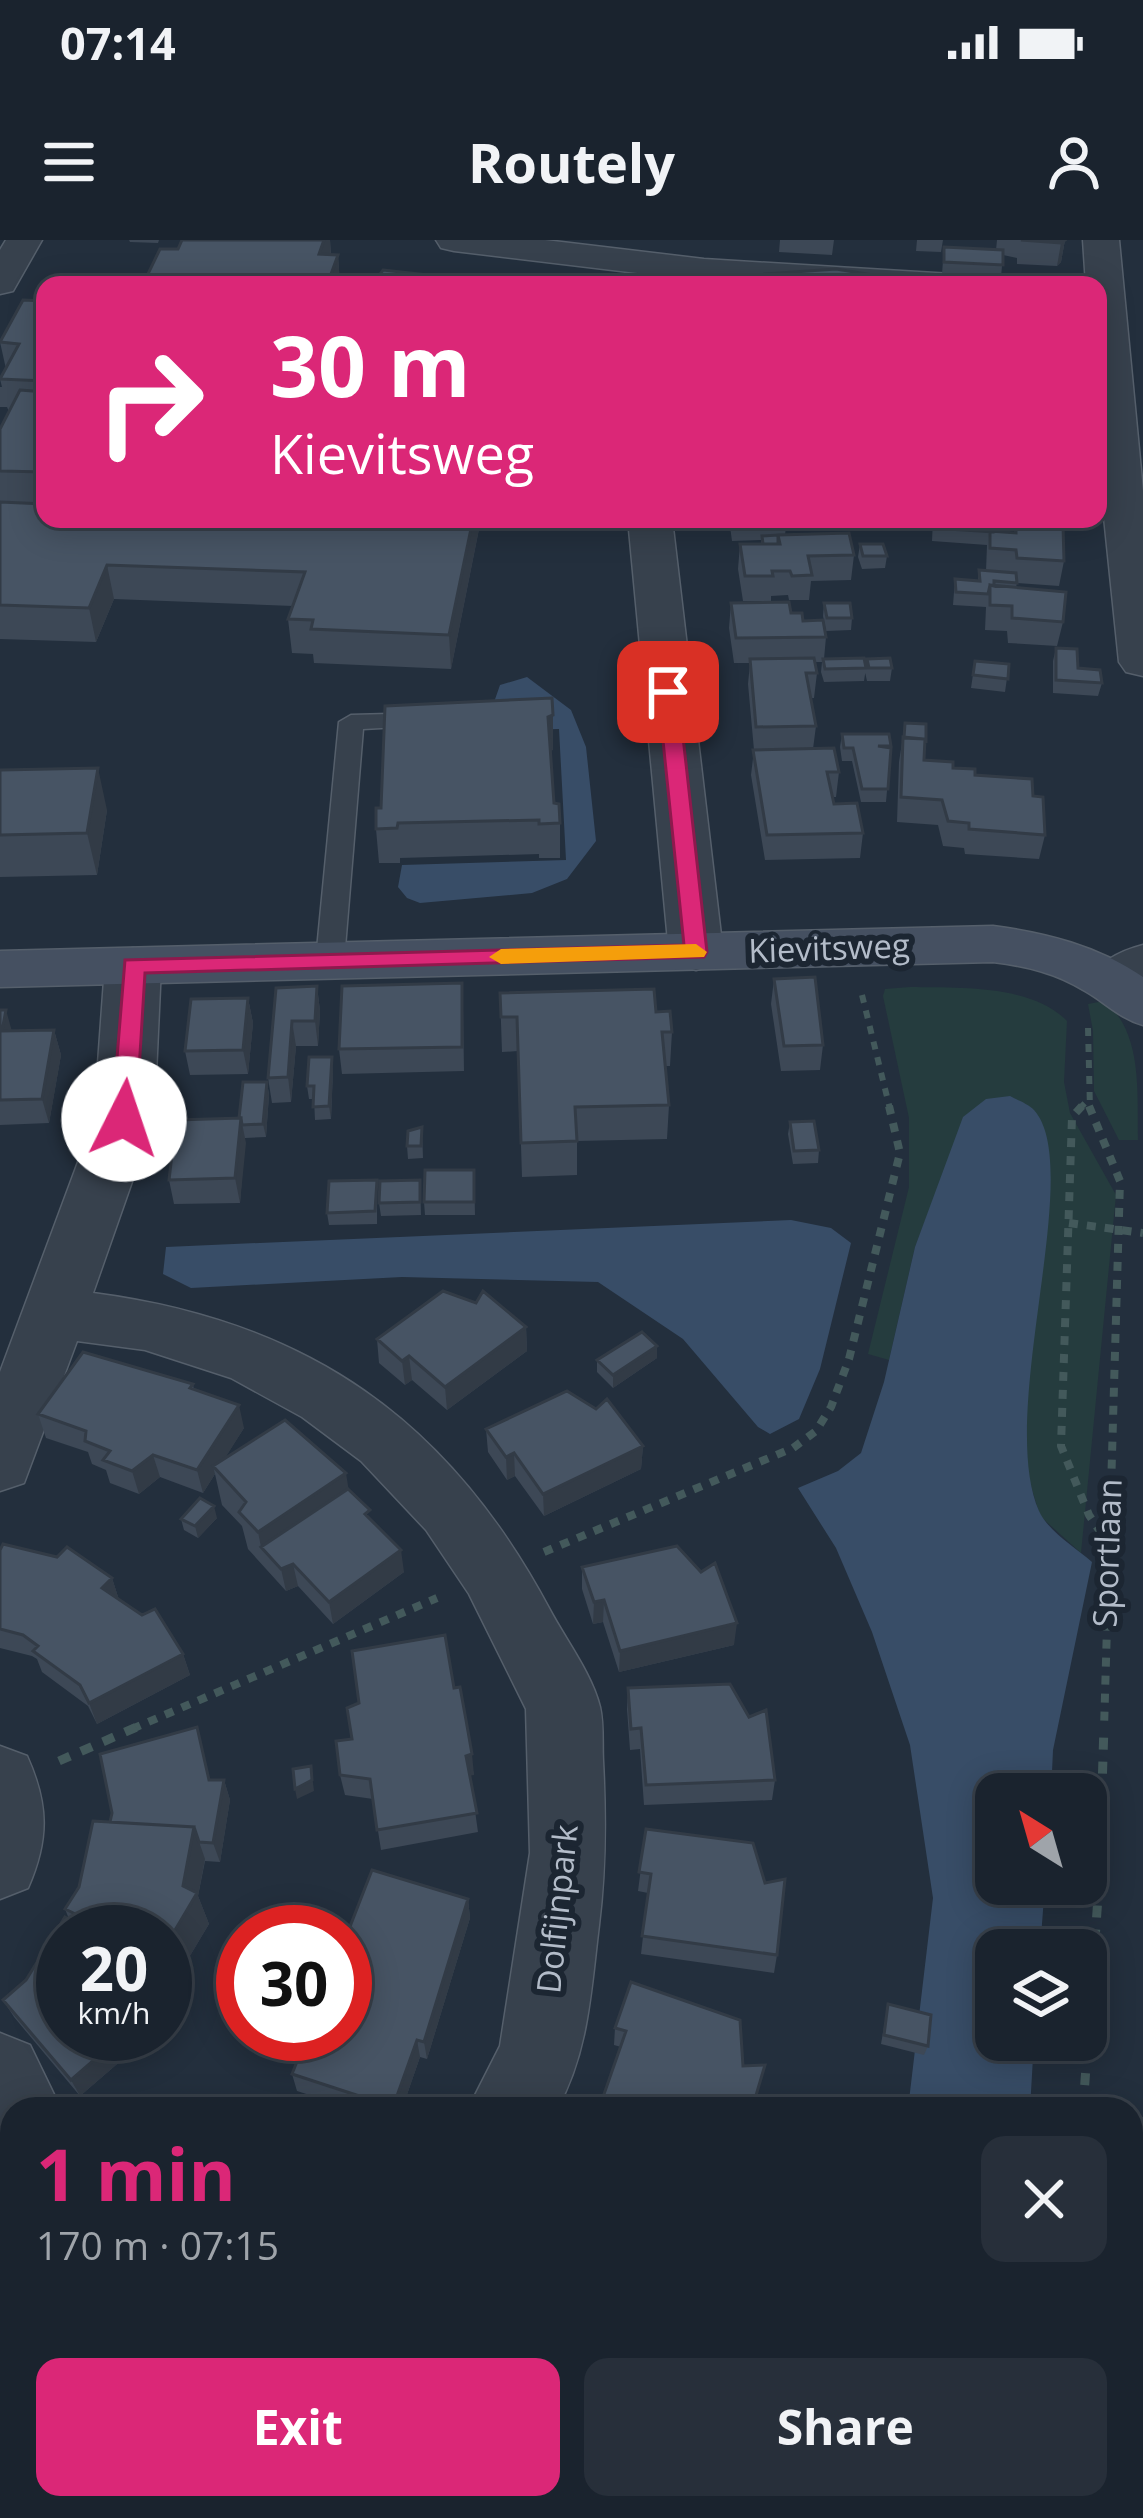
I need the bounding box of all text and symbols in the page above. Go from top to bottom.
text: 07:14 [60,12,176,73]
text: Routely [468,125,675,199]
icon: menu [36,129,102,195]
icon: person [1041,129,1107,195]
text: 30 m [270,307,470,422]
icon: right [72,324,228,480]
text: Kievitsweg [270,416,534,490]
pin [617,641,719,743]
icon: arrive [635,659,701,725]
street label: Kievitsweg [748,922,910,973]
position arrow [61,1056,187,1182]
street label: Sportlaan [1081,1478,1132,1628]
north arrow [975,1773,1107,1905]
map controls [975,1773,1107,2061]
street label: Dolfijnpark [525,1822,588,1996]
speed limit sign: 30 [216,1905,372,2061]
text: 20 [80,1927,148,2009]
button: layers [975,1929,1107,2061]
text: km/h [78,1992,150,2033]
text: 1 min [36,2124,236,2222]
button: close [981,2136,1107,2262]
text: 170 m · 07:15 [36,2218,279,2271]
button: Exit [36,2358,560,2496]
button: Share [584,2358,1107,2496]

